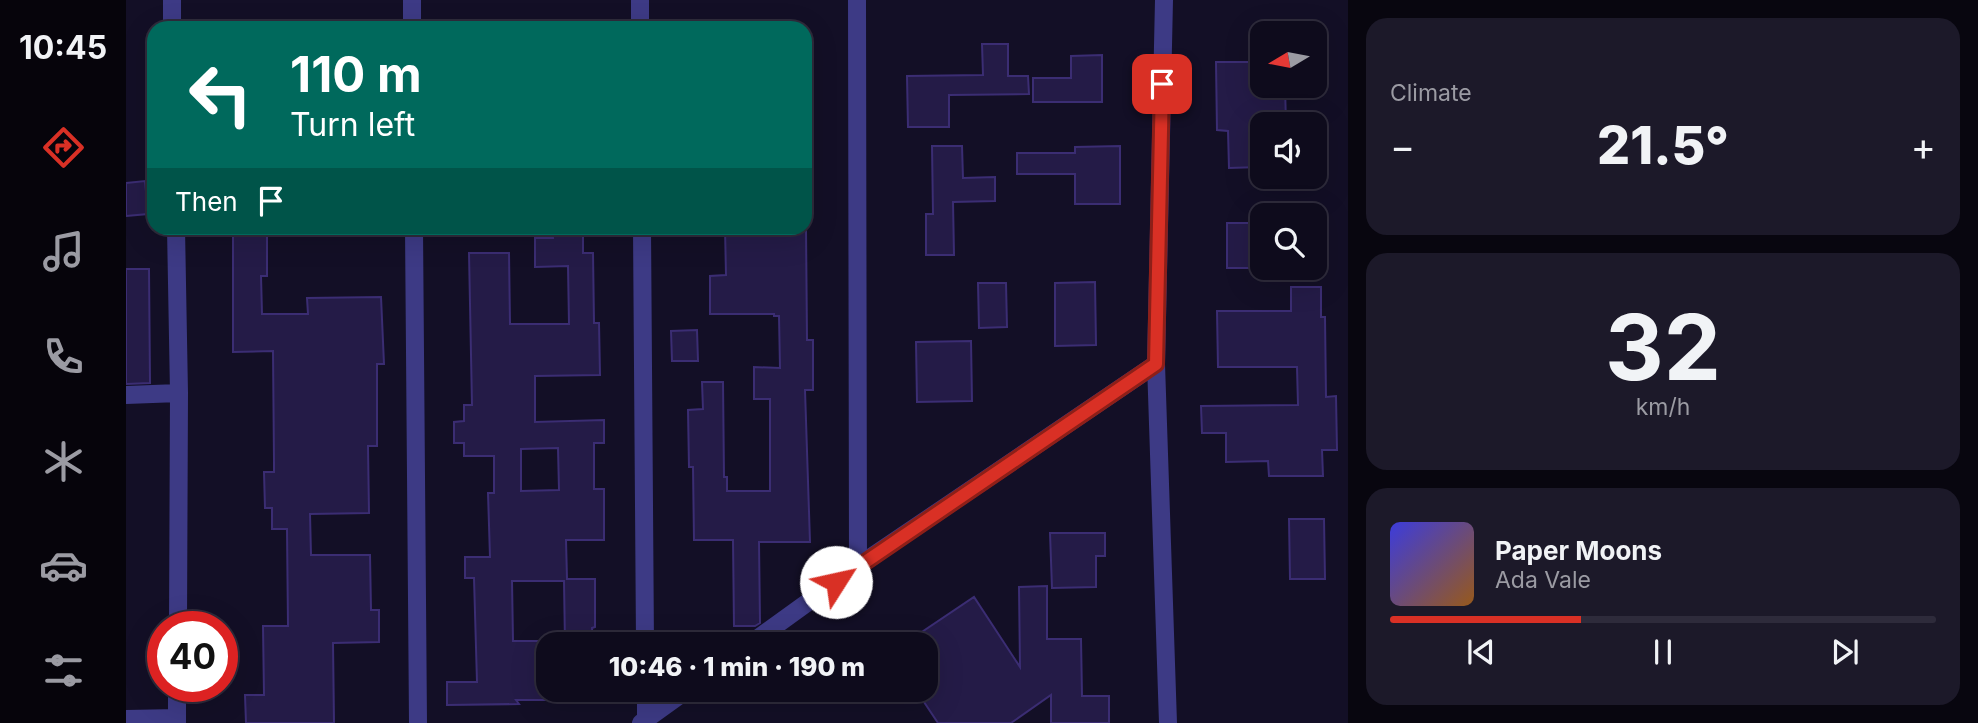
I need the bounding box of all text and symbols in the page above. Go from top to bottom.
north arrow [1250,21,1326,98]
map controls [1250,21,1327,280]
text: 10:45 [19,28,107,67]
text: 110 m [290,45,422,104]
icon: left [175,49,266,140]
pin [1132,54,1192,114]
icon: arrive [1143,65,1181,103]
text: Climate [1390,79,1472,107]
text: Turn left [290,105,415,144]
button: sound [1250,112,1327,189]
text: 21.5° [1597,114,1729,177]
icon: directions [39,123,88,172]
text: − [1390,123,1415,169]
text: + [1911,123,1936,169]
icon: arrive [252,182,290,220]
text: Then [175,186,238,217]
button: search [1250,203,1327,280]
icon: music [39,227,88,276]
text: 32 [1605,292,1721,402]
icon: phone [39,332,88,381]
text: km/h [1636,393,1690,421]
icon: climate [39,437,88,486]
text: Paper Moons [1495,535,1662,566]
icon: car [39,541,88,590]
position arrow [799,545,873,619]
text: Ada Vale [1495,566,1591,594]
speed limit sign: 40 [147,611,238,702]
icon: previous [1462,633,1500,671]
icon: pause [1644,633,1682,671]
icon: next [1826,633,1864,671]
icon: filters [39,646,88,695]
text: 10:46 · 1 min · 190 m [609,651,865,682]

